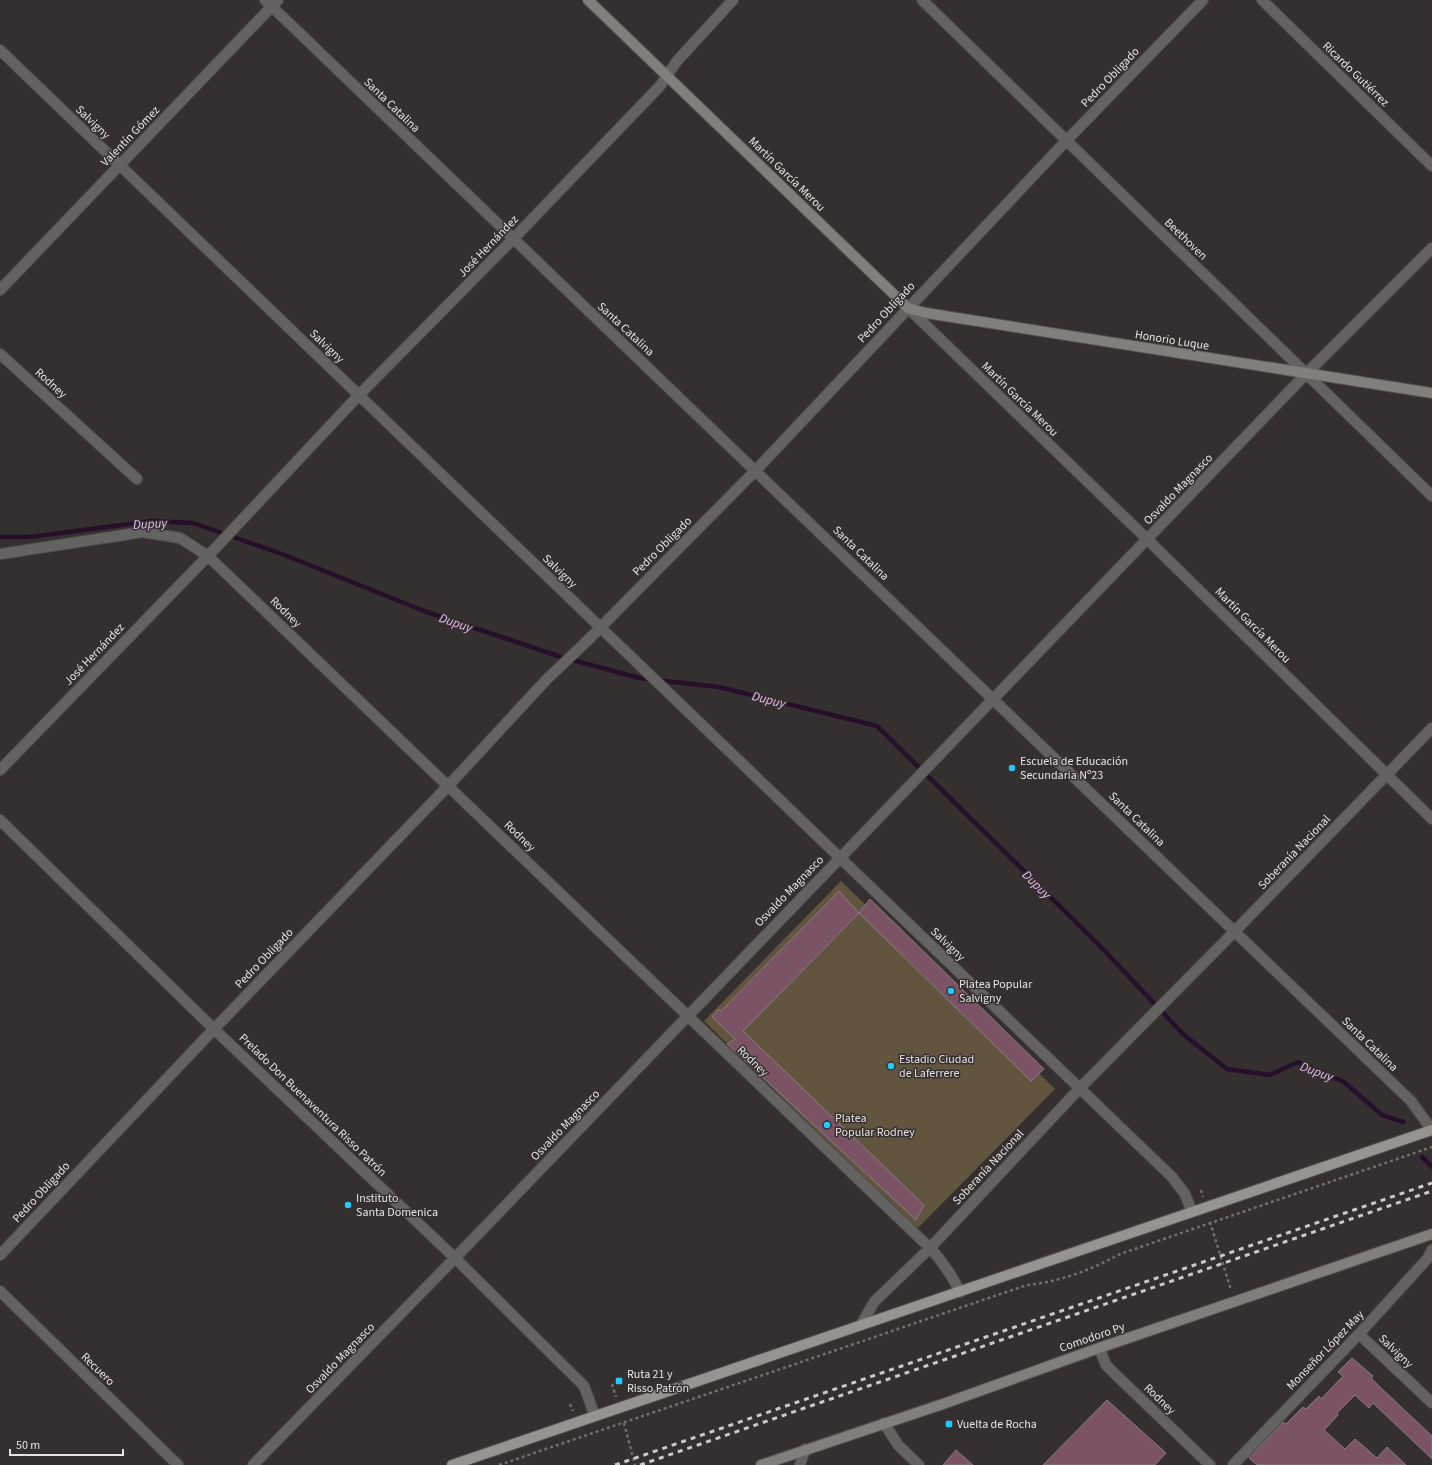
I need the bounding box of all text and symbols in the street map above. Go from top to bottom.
street label: Ricardo Gutiérrez [1318,38,1393,111]
street label: Pedro Obligado [1077,43,1143,111]
street label: Santa Catalina [360,74,424,137]
street label: Salvigny [72,102,114,143]
street label: Valentín Gómez [97,102,164,170]
street label: Martín García Merou [744,133,829,216]
street label: José Hernández [454,212,522,281]
street label: Beethoven [1160,215,1211,264]
street label: Pedro Obligado [854,278,919,347]
street label: Santa Catalina [593,298,658,360]
street label: Salvigny [306,326,348,367]
street label: Honorio Luque [1134,326,1210,355]
street label: Martín García Merou [977,358,1062,441]
street label: Rodney [31,364,71,403]
street label: Osvaldo Magnasco [1140,450,1217,529]
street label: Pedro Obligado [629,513,696,580]
water label: Dupuy [133,514,169,534]
street label: Santa Catalina [829,522,893,585]
street label: Salvigny [539,551,581,592]
street label: Martín García Merou [1211,584,1294,667]
street label: Rodney [266,593,306,632]
water label: Dupuy [437,609,476,637]
street label: José Hernández [60,620,128,689]
water label: Dupuy [750,687,789,713]
place label: Escuela de Educación Secundaria Nº23 [1020,753,1128,784]
marker: Escuela de Educación Secundaria Nº23 [1007,763,1017,773]
street label: Santa Catalina [1105,788,1169,851]
street label: Soberanía Nacional [1254,811,1334,893]
street label: Rodney [500,817,540,856]
street label: Osvaldo Magnasco [751,852,828,931]
water label: Dupuy [1018,866,1056,904]
street label: Pedro Obligado [231,924,297,992]
street label: Salvigny [927,924,969,965]
place label: Platea Popular Salvigny [959,976,1033,1007]
marker: Platea Popular Salvigny [946,986,956,996]
street label: Santa Catalina [1338,1013,1402,1076]
street label: Prelado Don Buenaventura Risso Patrón [235,1030,390,1181]
street label: Rodney [733,1042,773,1081]
place label: Estadio Ciudad de Laferrere [899,1051,974,1082]
water label: Dupuy [1298,1058,1337,1087]
marker: Estadio Ciudad de Laferrere [886,1061,896,1071]
street label: Osvaldo Magnasco [527,1086,604,1165]
place label: Platea Popular Rodney [835,1110,915,1141]
marker: Platea Popular Rodney [822,1120,832,1130]
street label: Soberanía Nacional [949,1126,1028,1209]
street label: Pedro Obligado [9,1158,74,1227]
place label: Instituto Santa Domenica [356,1190,438,1221]
marker: Instituto Santa Domenica [343,1200,353,1210]
street label: Monseñor López May [1283,1306,1368,1394]
street label: Comodoro Py [1057,1318,1128,1357]
street label: Osvaldo Magnasco [302,1319,379,1398]
street label: Salvigny [1375,1331,1417,1372]
street label: Recuero [77,1349,118,1390]
place label: Ruta 21 y Risso Patrón [627,1366,689,1397]
marker: Ruta 21 y Risso Patrón [614,1376,624,1386]
street label: Rodney [1140,1380,1180,1419]
place label: Vuelta de Rocha [957,1416,1037,1433]
marker: Vuelta de Rocha [944,1419,954,1429]
scale bar [10,1431,123,1457]
text: 50 m [16,1437,40,1454]

